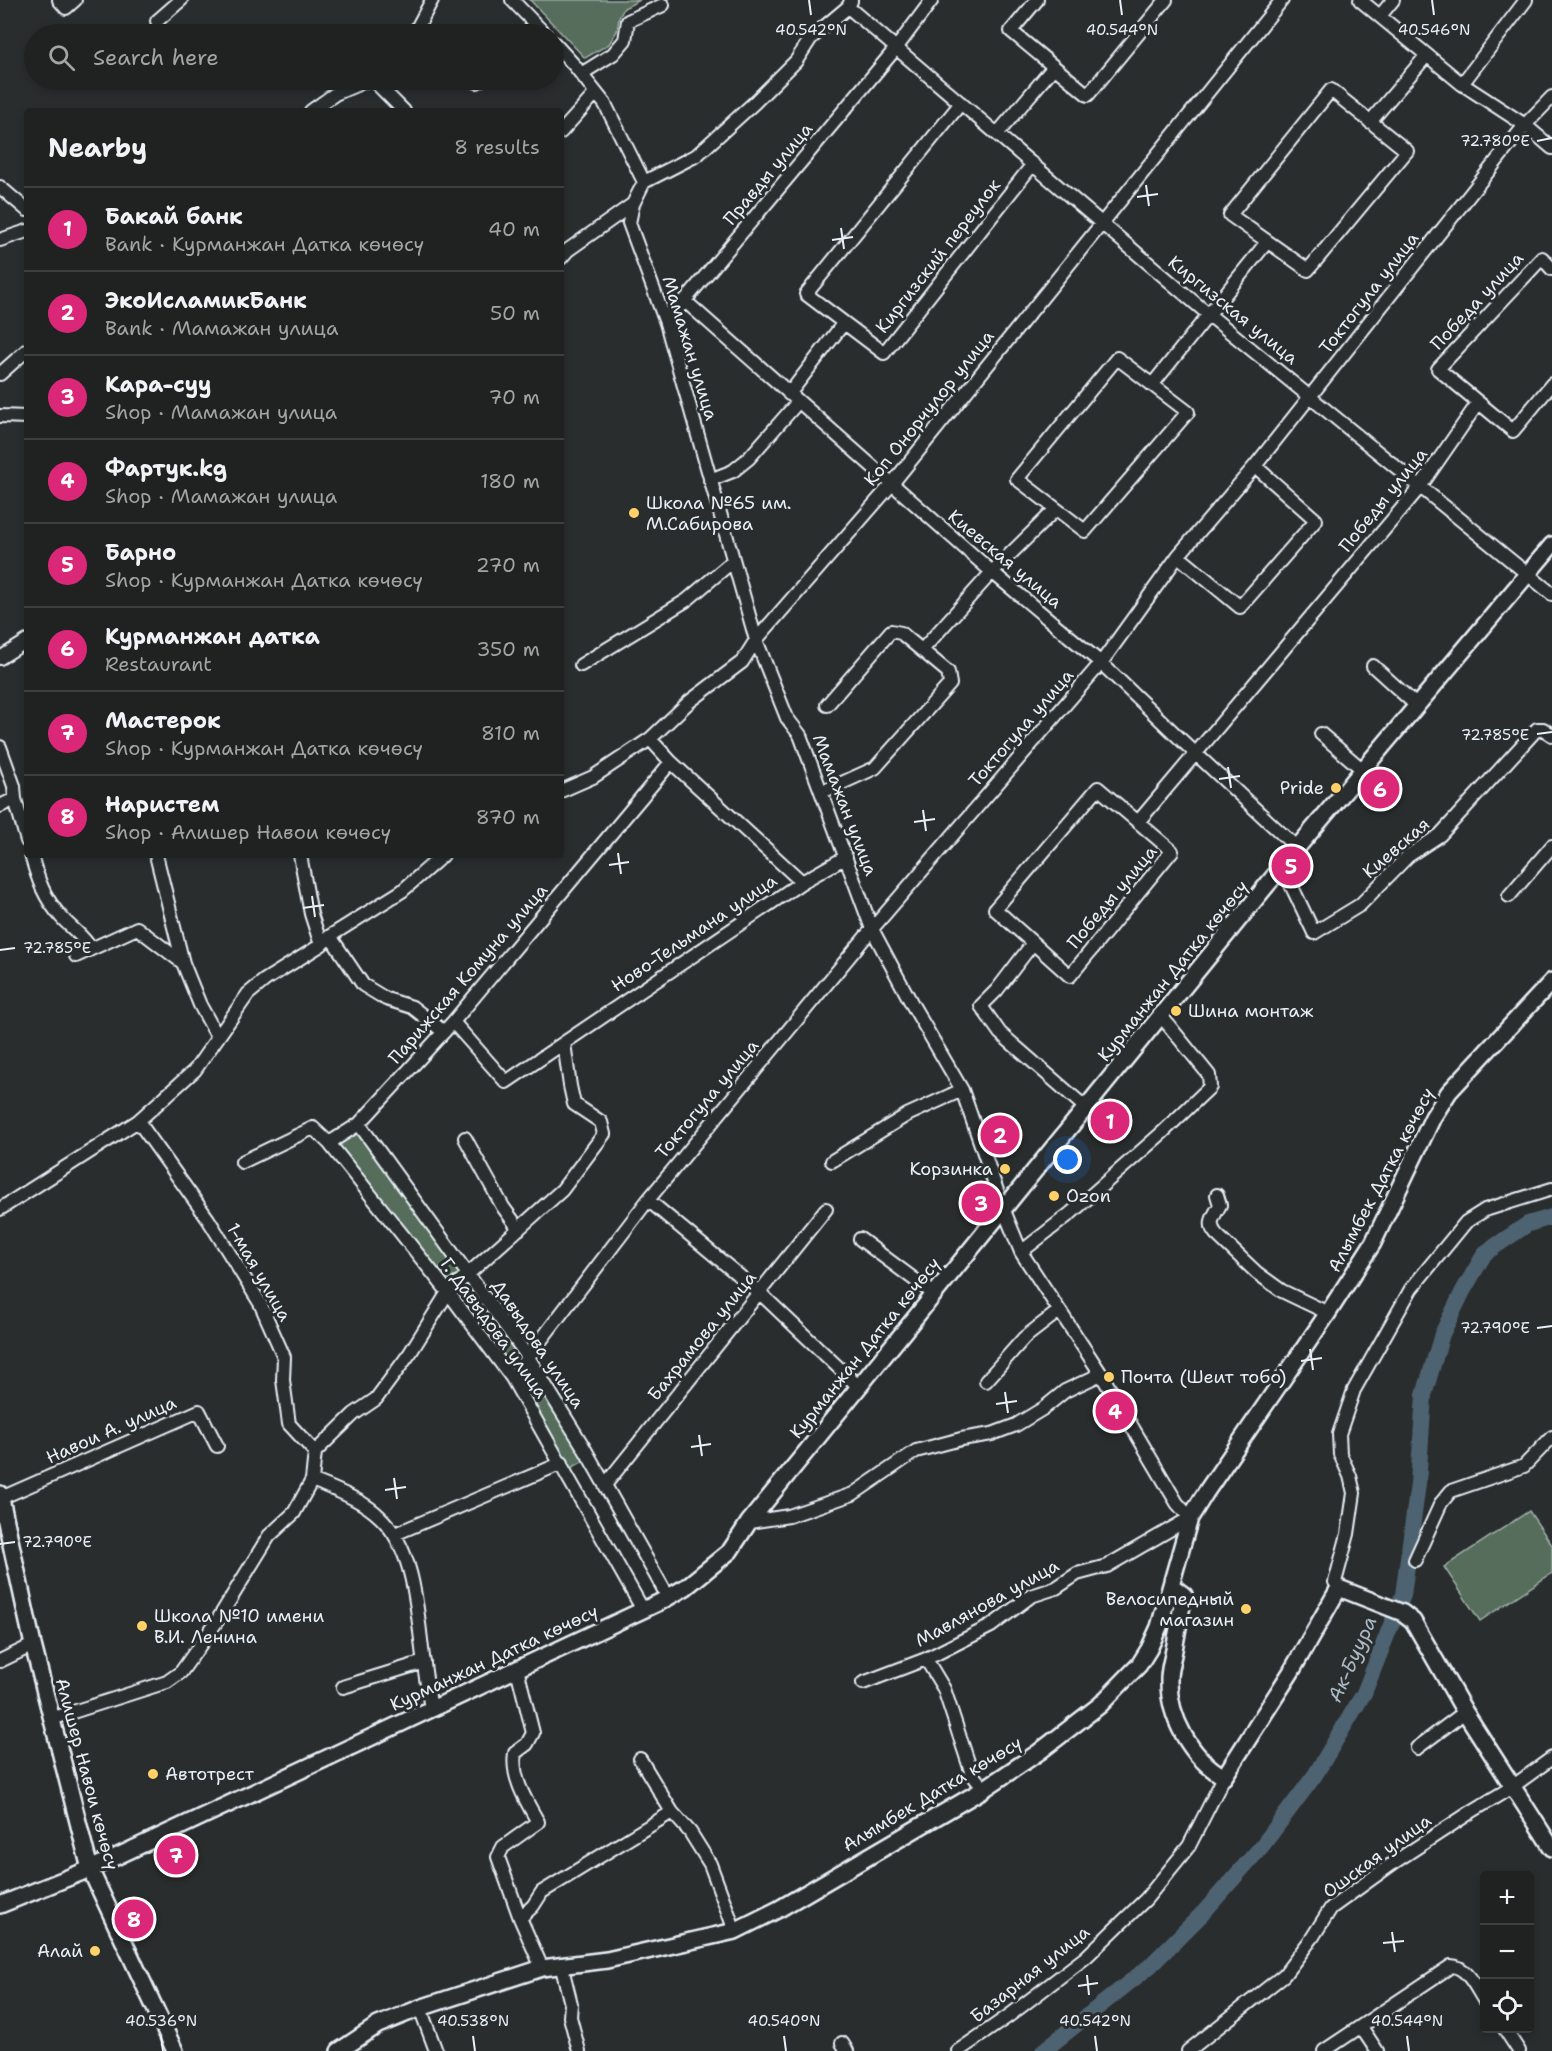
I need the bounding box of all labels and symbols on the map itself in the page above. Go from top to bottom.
text: 40.542°N [775,20,847,40]
text: 40.544°N [1086,20,1158,40]
text: 40.546°N [1398,20,1470,40]
street label: Правды улица [718,118,818,230]
text: 72.780°E [1460,131,1530,151]
street label: Киргизский переулок [870,173,1006,338]
street label: Токтогула улица [1314,227,1424,359]
street label: Победа улица [1425,247,1529,355]
street label: Киргизская улица [1163,250,1303,370]
street label: Мамажан улица [657,273,723,423]
street label: Коп Онорчулор улица [859,325,999,491]
street label: Победы улица [1333,443,1433,557]
place label: Школа №65 им. М.Сабирова [646,491,791,536]
street label: Киевская улица [943,504,1067,614]
marker: Школа №65 им. М.Сабирова [627,506,641,520]
street label: Токтогула улица [963,664,1079,792]
text: 72.785°E [1461,725,1529,745]
street label: Мамажан улица [807,731,883,879]
pin: 6 [1360,766,1400,812]
place label: Pride [1280,776,1324,800]
marker: Pride [1329,781,1343,795]
street label: Киевская [1357,812,1435,884]
street label: Победы улица [1062,840,1162,954]
pin: 5 [1272,844,1310,888]
street label: Ново-Тельмана улица [606,868,782,998]
street label: Курманжан Датка көчөсү [1092,875,1254,1067]
street label: Парижская Комуна улица [383,879,553,1069]
text: 72.785°E [23,938,91,958]
place label: Шина монтаж [1188,999,1314,1023]
marker: Шина монтаж [1169,1004,1183,1018]
street label: Токтогула улица [650,1034,764,1164]
street label: Алымбек Датка көчөсү [1322,1084,1440,1276]
pin: 1 [1090,1098,1130,1144]
pin: 2 [980,1112,1020,1158]
your location [1053,1145,1082,1174]
place label: Корзинка [910,1157,993,1181]
marker: Корзинка [998,1162,1012,1176]
pin: 3 [962,1180,1000,1226]
place label: Ozon [1066,1184,1111,1208]
marker: Ozon [1047,1189,1061,1203]
street label: 1-мая улица [221,1218,297,1326]
street label: Курманжан Датка көчөсү [784,1252,946,1444]
street label: Г. Давыдова улица [436,1254,552,1402]
street label: Бахрамова улица [642,1266,762,1406]
street label: Давыдова улица [487,1276,589,1412]
text: 72.790°E [1460,1318,1530,1338]
place label: Почта (Шеит тобо) [1121,1365,1286,1389]
marker: Почта (Шеит тобо) [1102,1370,1116,1384]
pin: 4 [1096,1388,1134,1434]
street label: Навои А. улица [42,1391,180,1469]
text: 72.790°E [22,1532,92,1552]
street label: Мавлянова улица [911,1554,1063,1652]
place label: Велосипедный магазин [1106,1587,1234,1632]
street label: Курманжан Датка көчөсү [386,1599,602,1717]
marker: Велосипедный магазин [1239,1602,1253,1616]
place label: Школа №10 имени В.И. Ленина [154,1604,324,1649]
water label: Ак-Буура [1321,1612,1383,1706]
marker: Школа №10 имени В.И. Ленина [135,1619,149,1633]
street label: Алишер Навои көчөсү [50,1675,124,1873]
street label: Алымбек Датка көчөсү [838,1731,1026,1857]
place label: Автотрест [165,1762,255,1786]
marker: Автотрест [146,1767,160,1781]
street label: Ошская улица [1318,1809,1436,1903]
pin: 7 [156,1832,195,1878]
pin: 8 [114,1896,154,1942]
street label: Базарная улица [965,1920,1095,2028]
place label: Алай [37,1939,83,1963]
marker: Алай [88,1944,102,1958]
text: 40.536°N [125,2011,197,2031]
text: 40.538°N [437,2011,509,2031]
text: 40.540°N [748,2011,820,2031]
text: 40.542°N [1059,2011,1131,2031]
text: 40.544°N [1371,2011,1443,2031]

